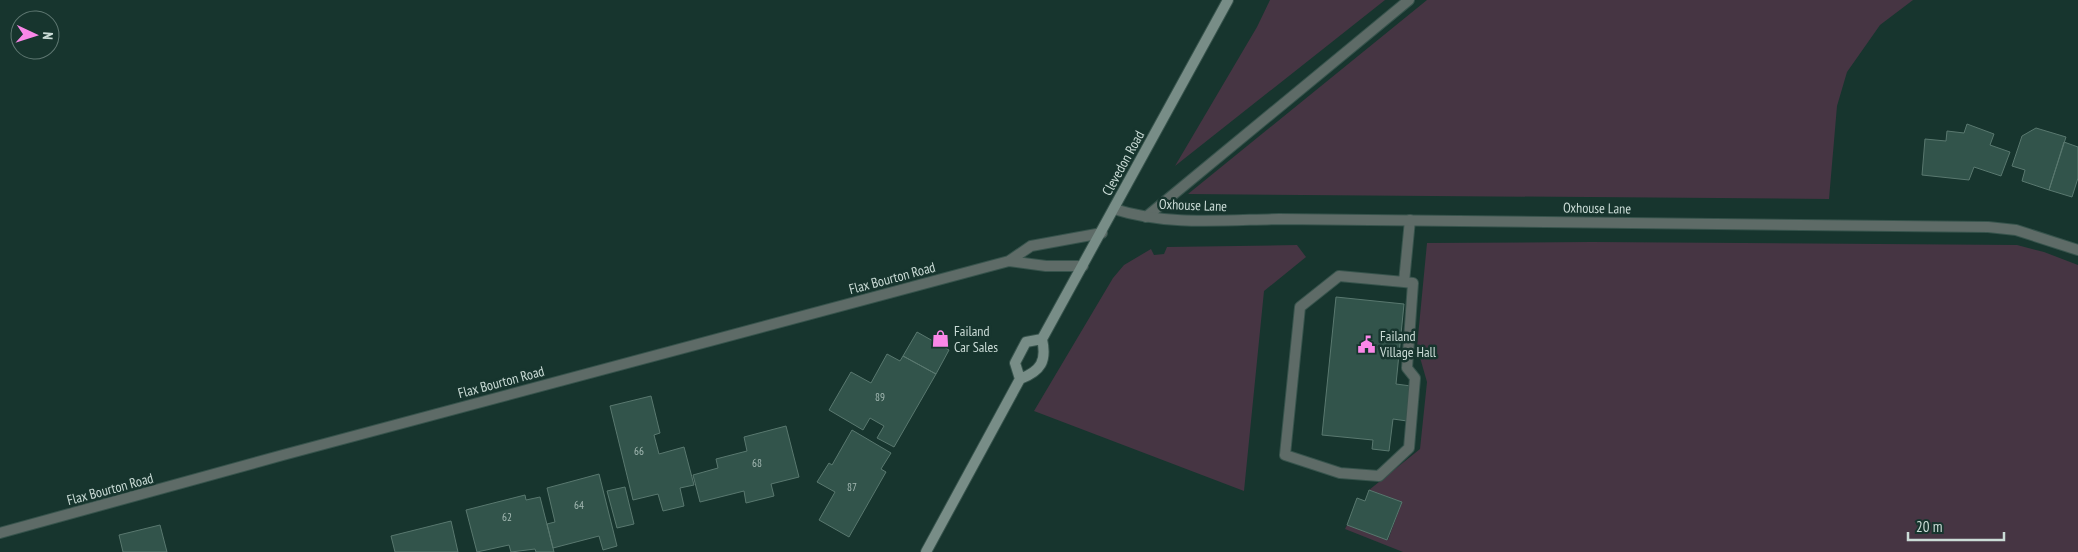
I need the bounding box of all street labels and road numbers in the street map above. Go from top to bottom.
street label: Clevedon Road [1098,127,1148,199]
street label: Oxhouse Lane [1159,195,1228,215]
street label: Oxhouse Lane [1563,198,1631,218]
street label: Flax Bourton Road [847,258,937,298]
street label: Flax Bourton Road [456,362,546,402]
street label: Flax Bourton Road [65,469,155,509]

